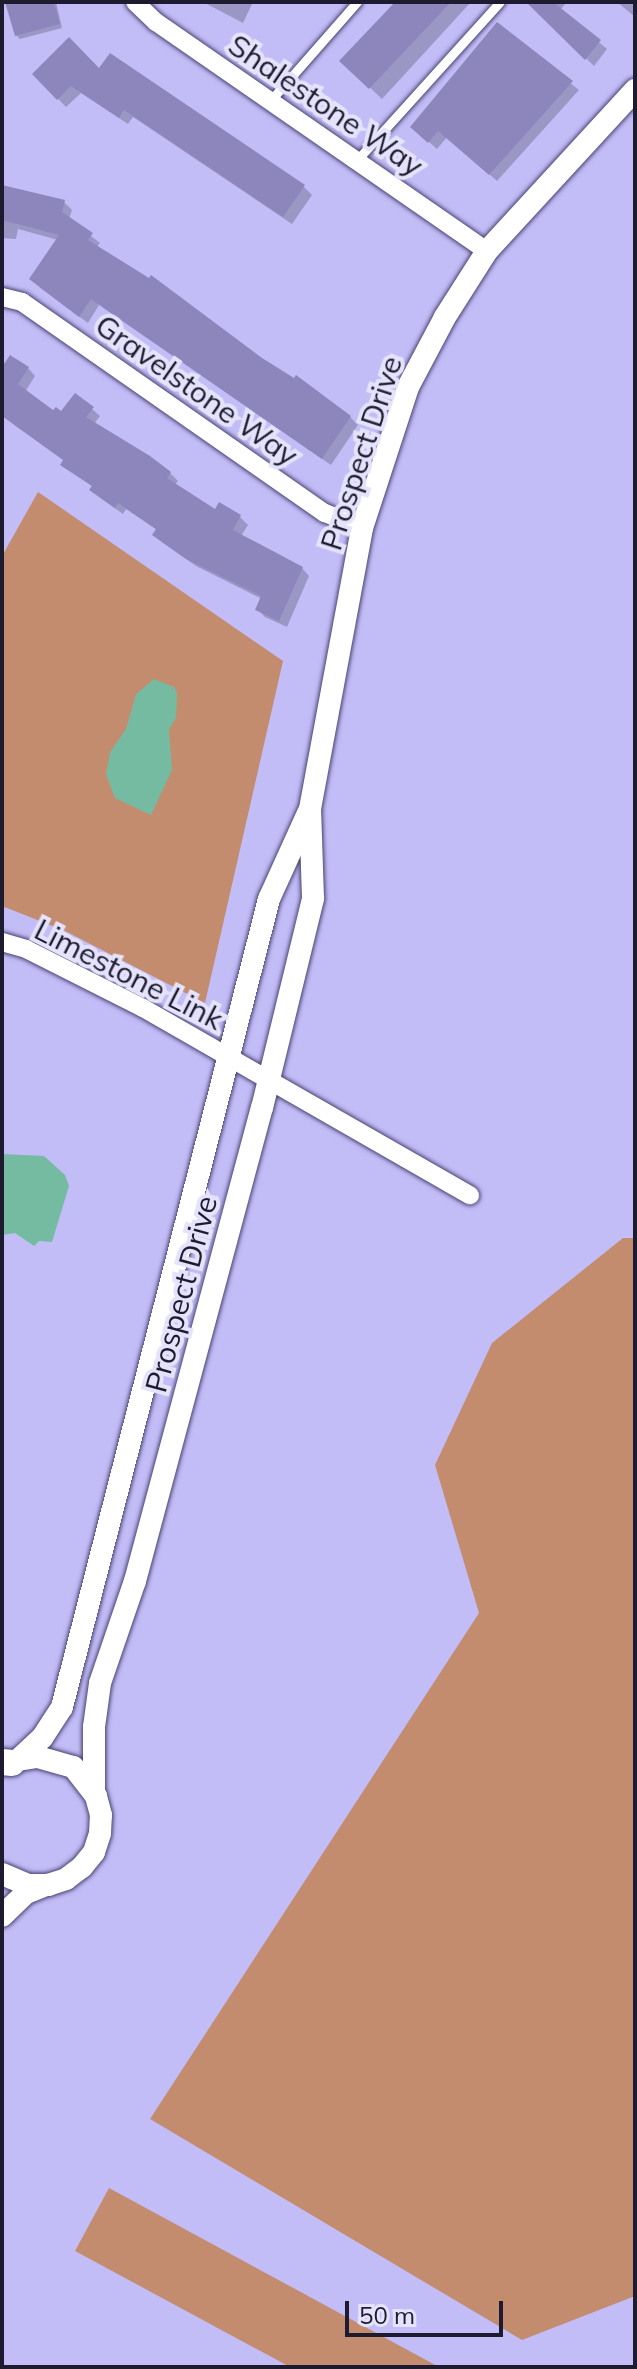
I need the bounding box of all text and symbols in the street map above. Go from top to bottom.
street label: Shalestone Way [222,27,430,183]
street label: Gravelstone Way [89,307,305,473]
street label: Prospect Drive [313,351,409,555]
street label: Limestone Link [29,911,229,1037]
street label: Prospect Drive [137,1192,225,1396]
scale bar [349,2285,507,2335]
text: 50 m [359,2300,415,2330]

